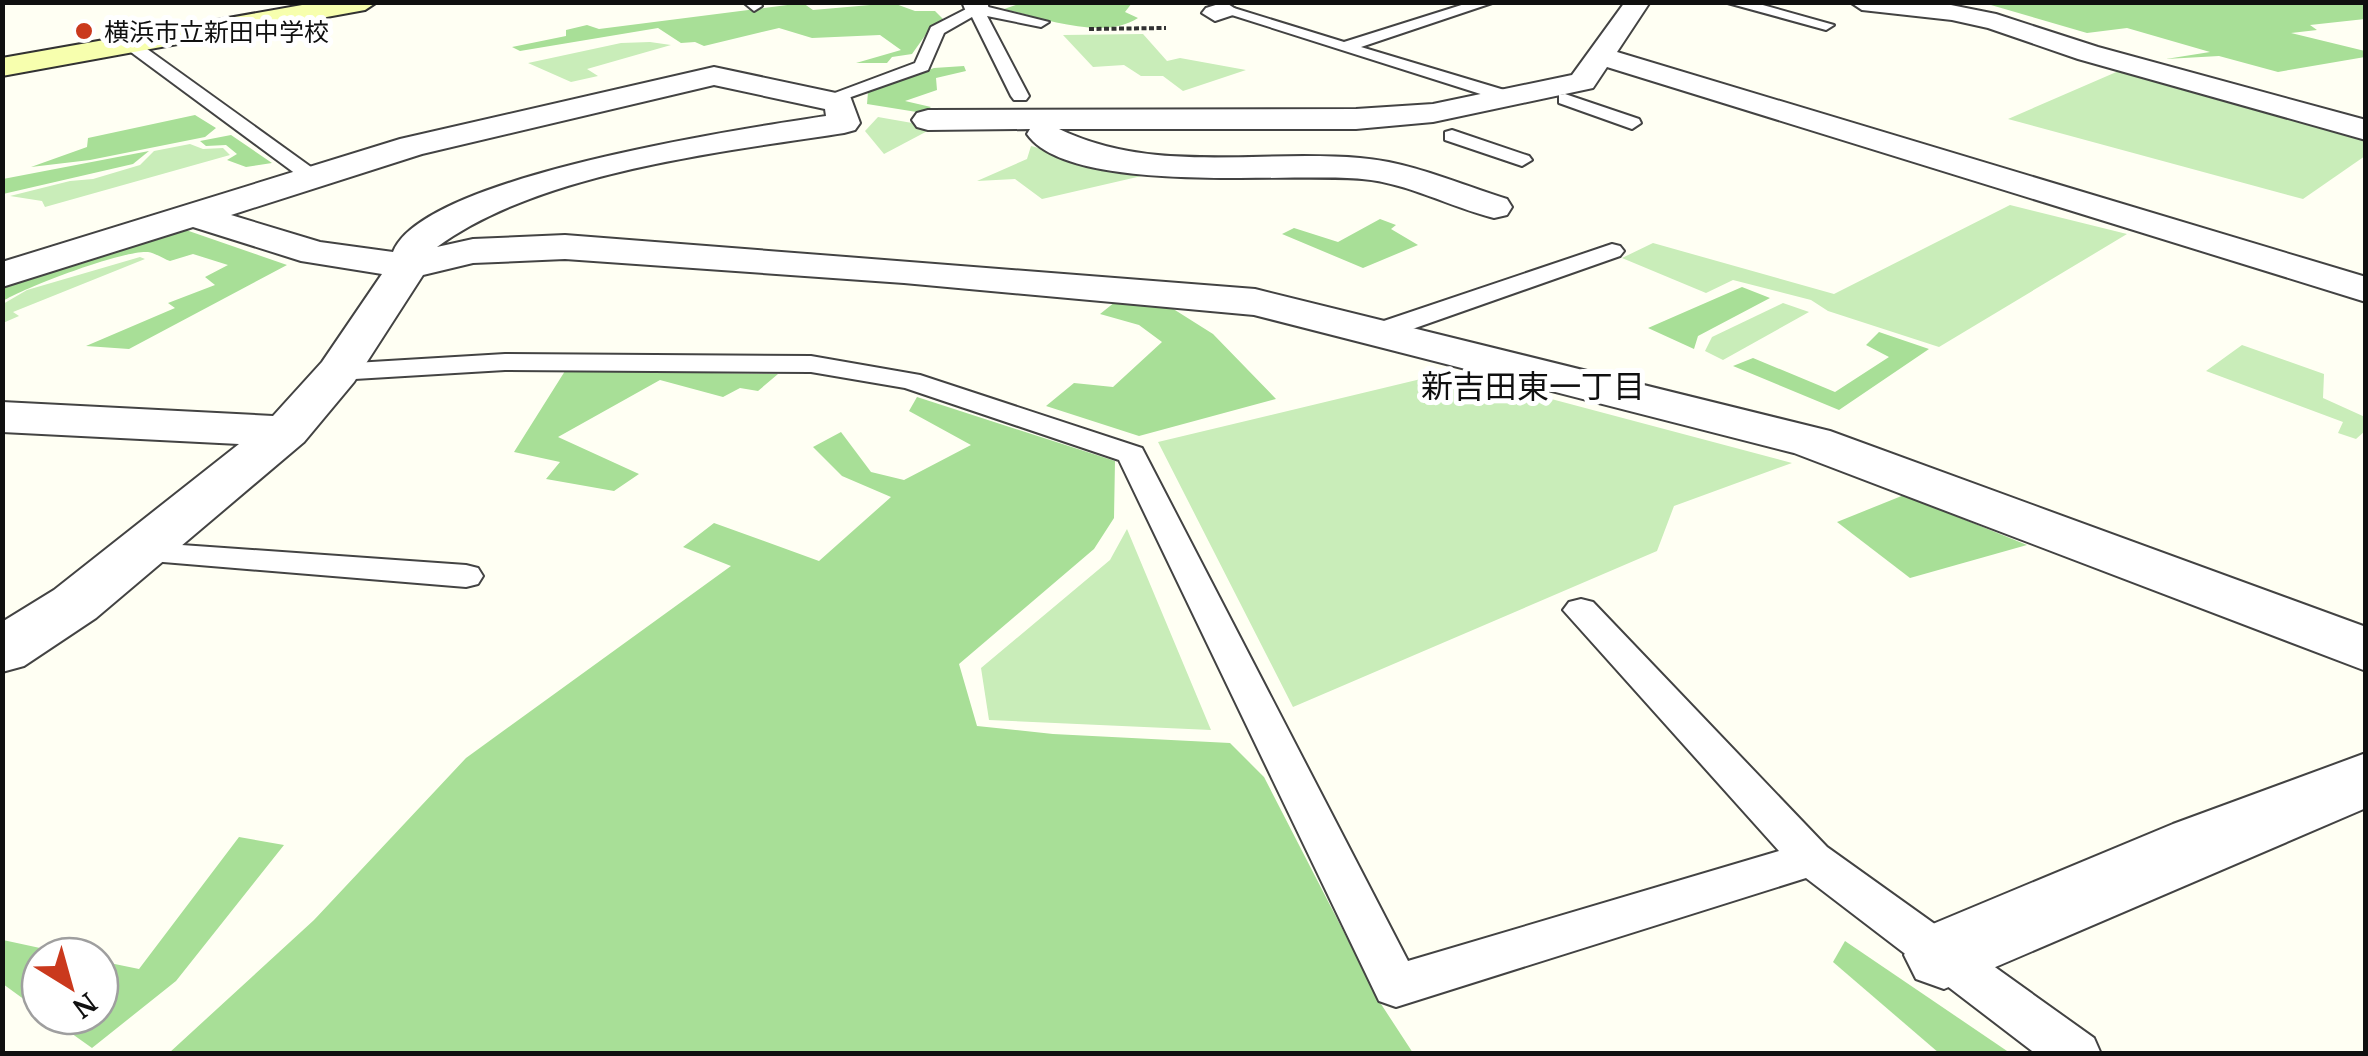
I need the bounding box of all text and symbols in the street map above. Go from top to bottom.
place label: 横浜市立新田中学校 [104,15,329,48]
marker: 横浜市立新田中学校 [73,20,95,42]
district label: 新吉田東一丁目 [1421,365,1645,407]
north arrow [20,936,120,1036]
text: N [66,985,105,1028]

